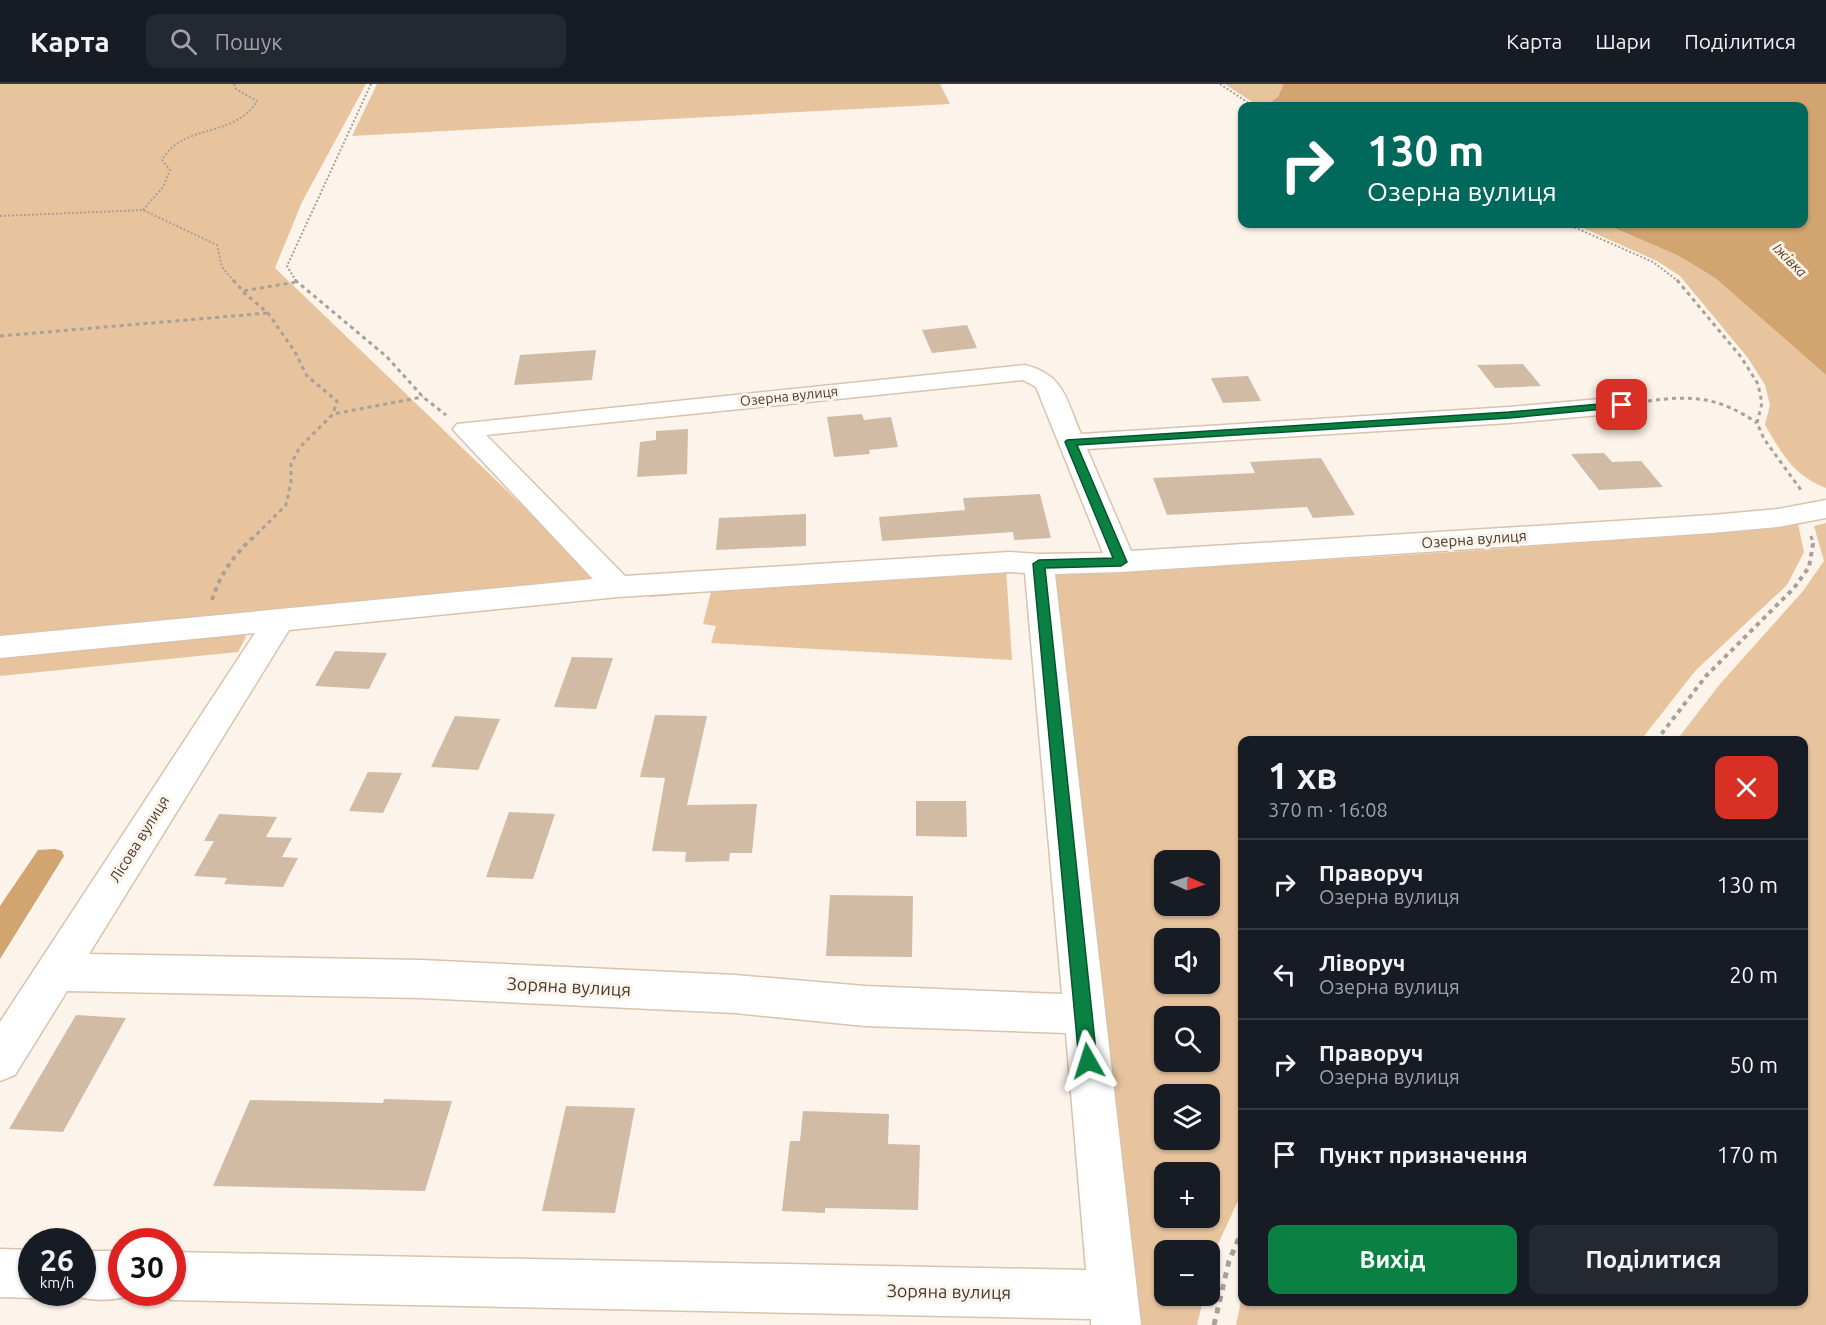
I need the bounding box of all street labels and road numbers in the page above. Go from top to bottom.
street label: Озерна вулиця [739,383,839,409]
street label: Озерна вулиця [1421,527,1527,551]
street label: Лісова вулиця [106,793,172,885]
street label: Зоряна вулиця [506,973,632,999]
street label: Зоряна вулиця [887,1280,1011,1302]

